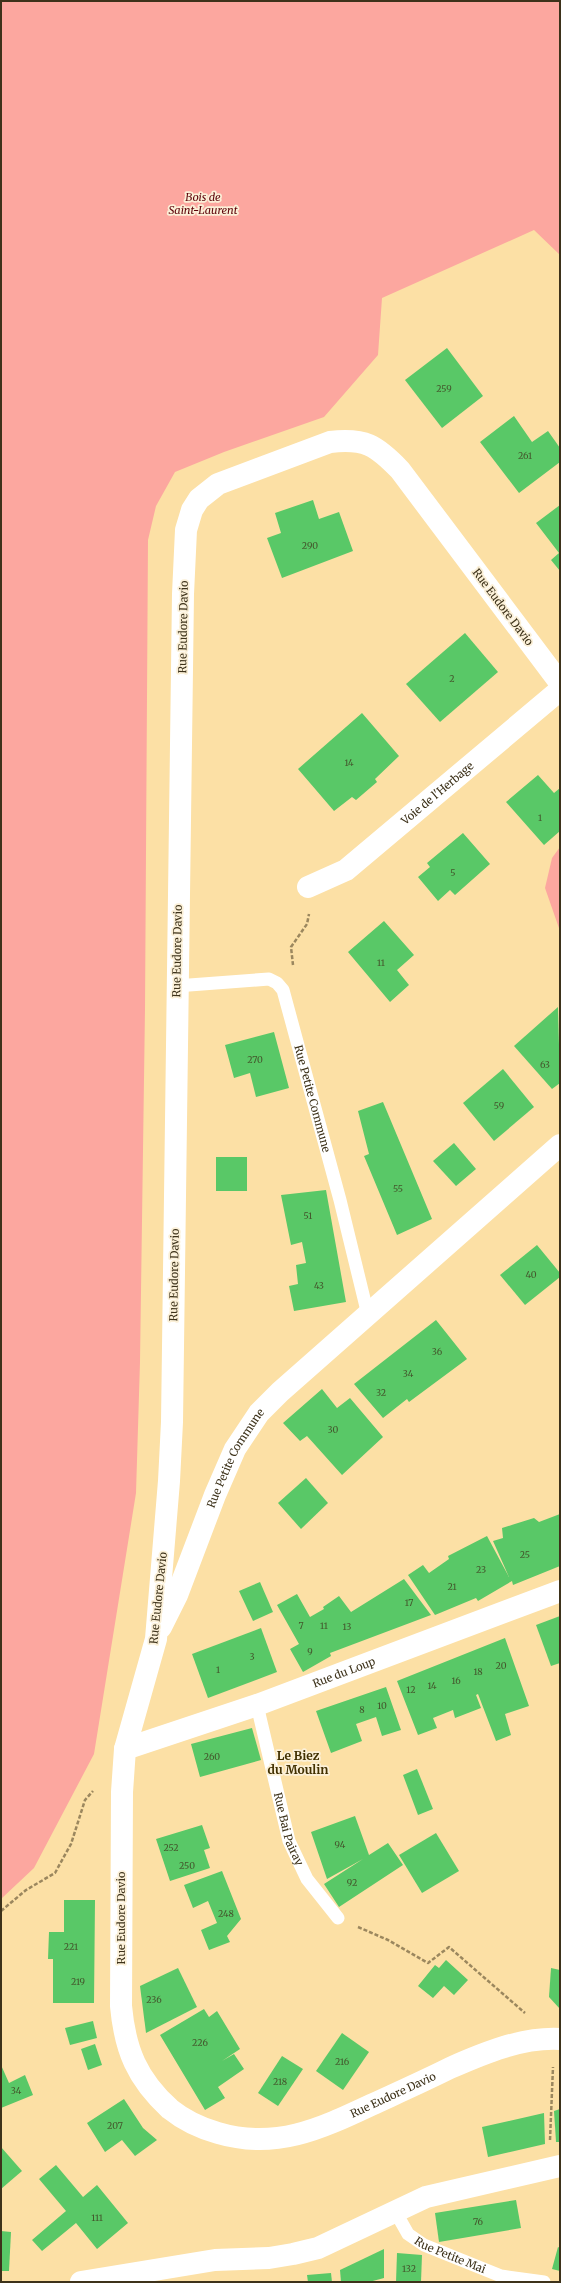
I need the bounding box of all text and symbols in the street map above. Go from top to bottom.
park label: Bois de Saint-Laurent [168,190,238,217]
house number: 259 [436,383,452,394]
house number: 261 [518,450,532,461]
house number: 290 [302,540,318,551]
street label: Rue Eudore Davio [469,566,537,649]
street label: Rue Eudore Davio [175,580,191,673]
house number: 2 [449,673,455,684]
house number: 14 [344,757,354,768]
street label: Voie de l'Herbage [398,759,477,828]
house number: 1 [538,812,542,823]
house number: 5 [450,867,456,878]
street label: Rue Eudore Davio [169,904,185,997]
house number: 11 [377,957,385,968]
street label: Rue Petite Commune [291,1043,334,1154]
house number: 270 [247,1054,263,1065]
house number: 63 [540,1059,550,1070]
house number: 59 [494,1100,504,1111]
house number: 55 [393,1183,403,1194]
house number: 51 [304,1210,312,1221]
street label: Rue Eudore Davio [166,1228,182,1321]
house number: 40 [525,1269,537,1280]
house number: 43 [314,1280,324,1291]
house number: 36 [432,1346,443,1357]
house number: 34 [403,1368,414,1379]
house number: 32 [376,1387,386,1398]
street label: Rue Petite Commune [204,1405,267,1510]
house number: 30 [328,1424,339,1435]
house number: 25 [520,1549,530,1560]
street label: Rue Eudore Davio [146,1551,170,1645]
house number: 23 [476,1564,486,1575]
house number: 21 [447,1581,457,1592]
house number: 17 [405,1597,413,1608]
house number: 7 [298,1620,304,1631]
house number: 11 [320,1620,328,1631]
house number: 13 [343,1621,351,1632]
house number: 9 [307,1646,313,1657]
house number: 3 [249,1651,255,1662]
street label: Rue du Loup [311,1654,377,1690]
house number: 20 [496,1660,507,1671]
house number: 1 [216,1664,220,1675]
house number: 18 [473,1666,483,1677]
house number: 16 [451,1675,461,1686]
house number: 14 [427,1680,437,1691]
house number: 12 [406,1684,416,1695]
house number: 10 [377,1700,387,1711]
house number: 8 [359,1704,365,1715]
district label: Le Biez du Moulin [268,1748,328,1777]
house number: 260 [204,1751,220,1762]
street label: Rue Bai Pairay [271,1791,307,1868]
house number: 94 [335,1839,346,1850]
house number: 252 [163,1842,179,1853]
house number: 250 [179,1860,195,1871]
street label: Rue Eudore Davio [114,1871,128,1964]
house number: 92 [347,1877,357,1888]
house number: 248 [218,1908,234,1919]
house number: 221 [64,1941,78,1952]
house number: 219 [71,1976,85,1987]
house number: 236 [146,1994,162,2005]
house number: 226 [192,2037,208,2048]
house number: 216 [335,2056,350,2067]
street label: Rue Eudore Davio [348,2069,439,2121]
house number: 218 [273,2076,287,2087]
house number: 34 [11,2085,22,2096]
house number: 207 [107,2120,123,2131]
house number: 111 [91,2212,103,2223]
house number: 76 [473,2216,484,2227]
street label: Rue Petite Mai [412,2234,488,2276]
house number: 132 [402,2263,416,2274]

